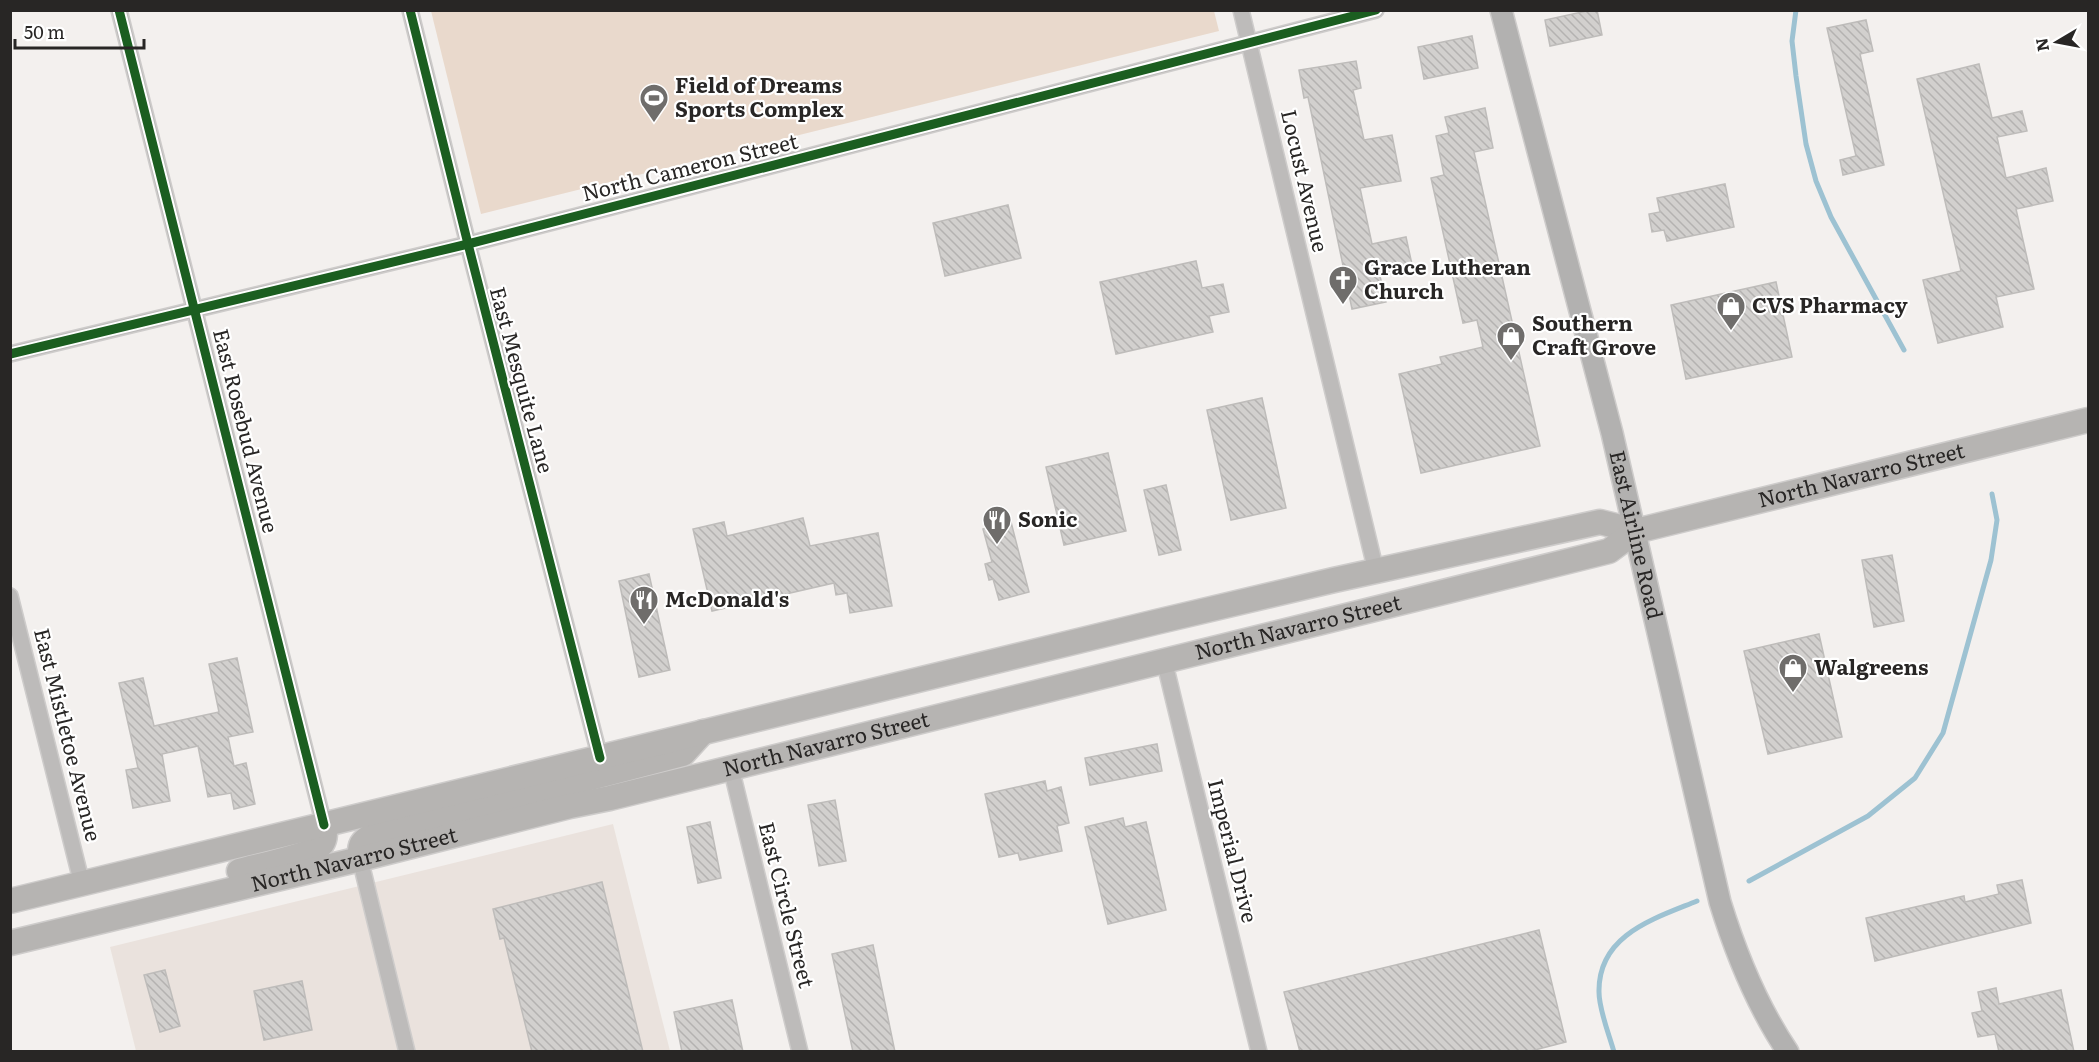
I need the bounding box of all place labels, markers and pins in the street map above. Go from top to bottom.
place label: Field of Dreams Sports Complex [675,68,844,123]
sports icon: Field of Dreams Sports Complex [638,82,670,124]
place label: Grace Lutheran Church [1364,250,1531,305]
church icon: Grace Lutheran Church [1327,264,1359,306]
place label: CVS Pharmacy [1752,288,1908,319]
shop icon: CVS Pharmacy [1715,290,1747,332]
place label: Southern Craft Grove [1532,306,1656,361]
shop icon: Southern Craft Grove [1495,320,1527,362]
place label: Sonic [1018,502,1077,533]
restaurant icon: Sonic [981,504,1013,546]
place label: McDonald's [665,582,789,613]
restaurant icon: McDonald's [628,584,660,626]
place label: Walgreens [1814,650,1928,681]
shop icon: Walgreens [1777,652,1809,694]

